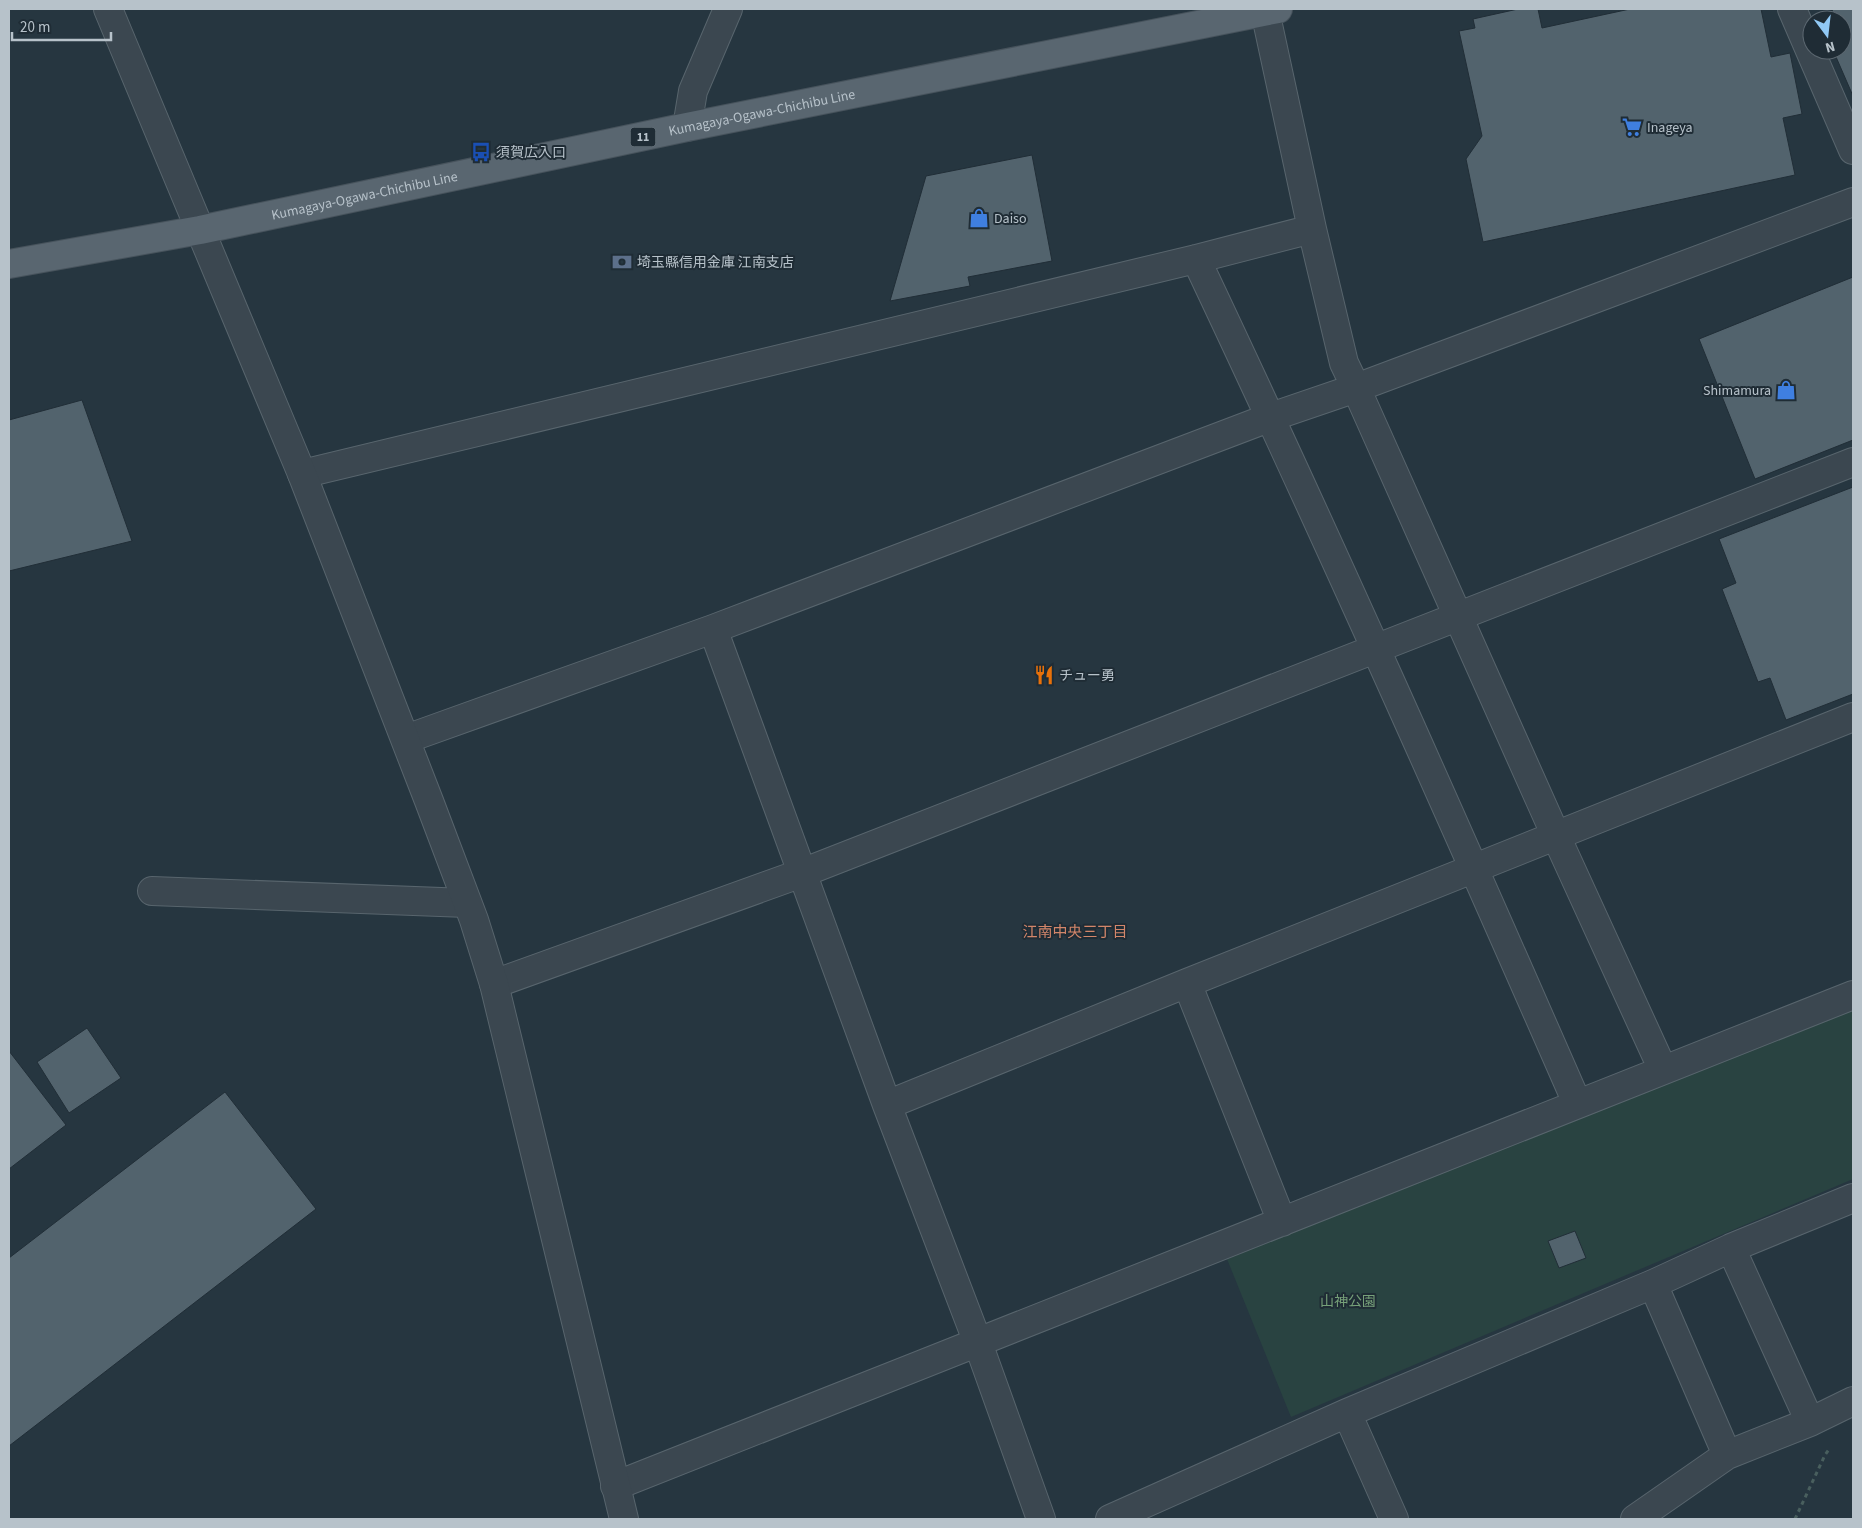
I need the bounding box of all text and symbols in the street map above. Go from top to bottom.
scale bar [12,10,111,42]
north arrow [1802,10,1852,60]
text: 20 m [20,17,50,38]
text: N [1823,36,1837,57]
street label: Kumagaya-Ogawa-Chichibu Line [667,85,857,142]
supermarket icon: Inageya [1621,116,1643,138]
place label: Inageya [1647,118,1693,138]
road number: 11 [630,128,656,146]
bus stop icon: 須賀広入口 [470,141,492,163]
place label: 須賀広入口 [496,143,566,163]
street label: Kumagaya-Ogawa-Chichibu Line [270,167,460,226]
shop icon: Daiso [968,207,990,229]
place label: Daiso [994,209,1027,229]
bank icon: 埼玉縣信用金庫 江南支店 [611,251,633,273]
place label: 埼玉縣信用金庫 江南支店 [637,253,794,273]
shop icon: Shimamura [1775,379,1797,401]
place label: Shimamura [1703,381,1771,401]
restaurant icon: チュー勇 [1033,664,1055,686]
place label: チュー勇 [1059,666,1115,686]
district label: 江南中央三丁目 [1022,922,1128,943]
park label: 山神公園 [1320,1292,1376,1312]

